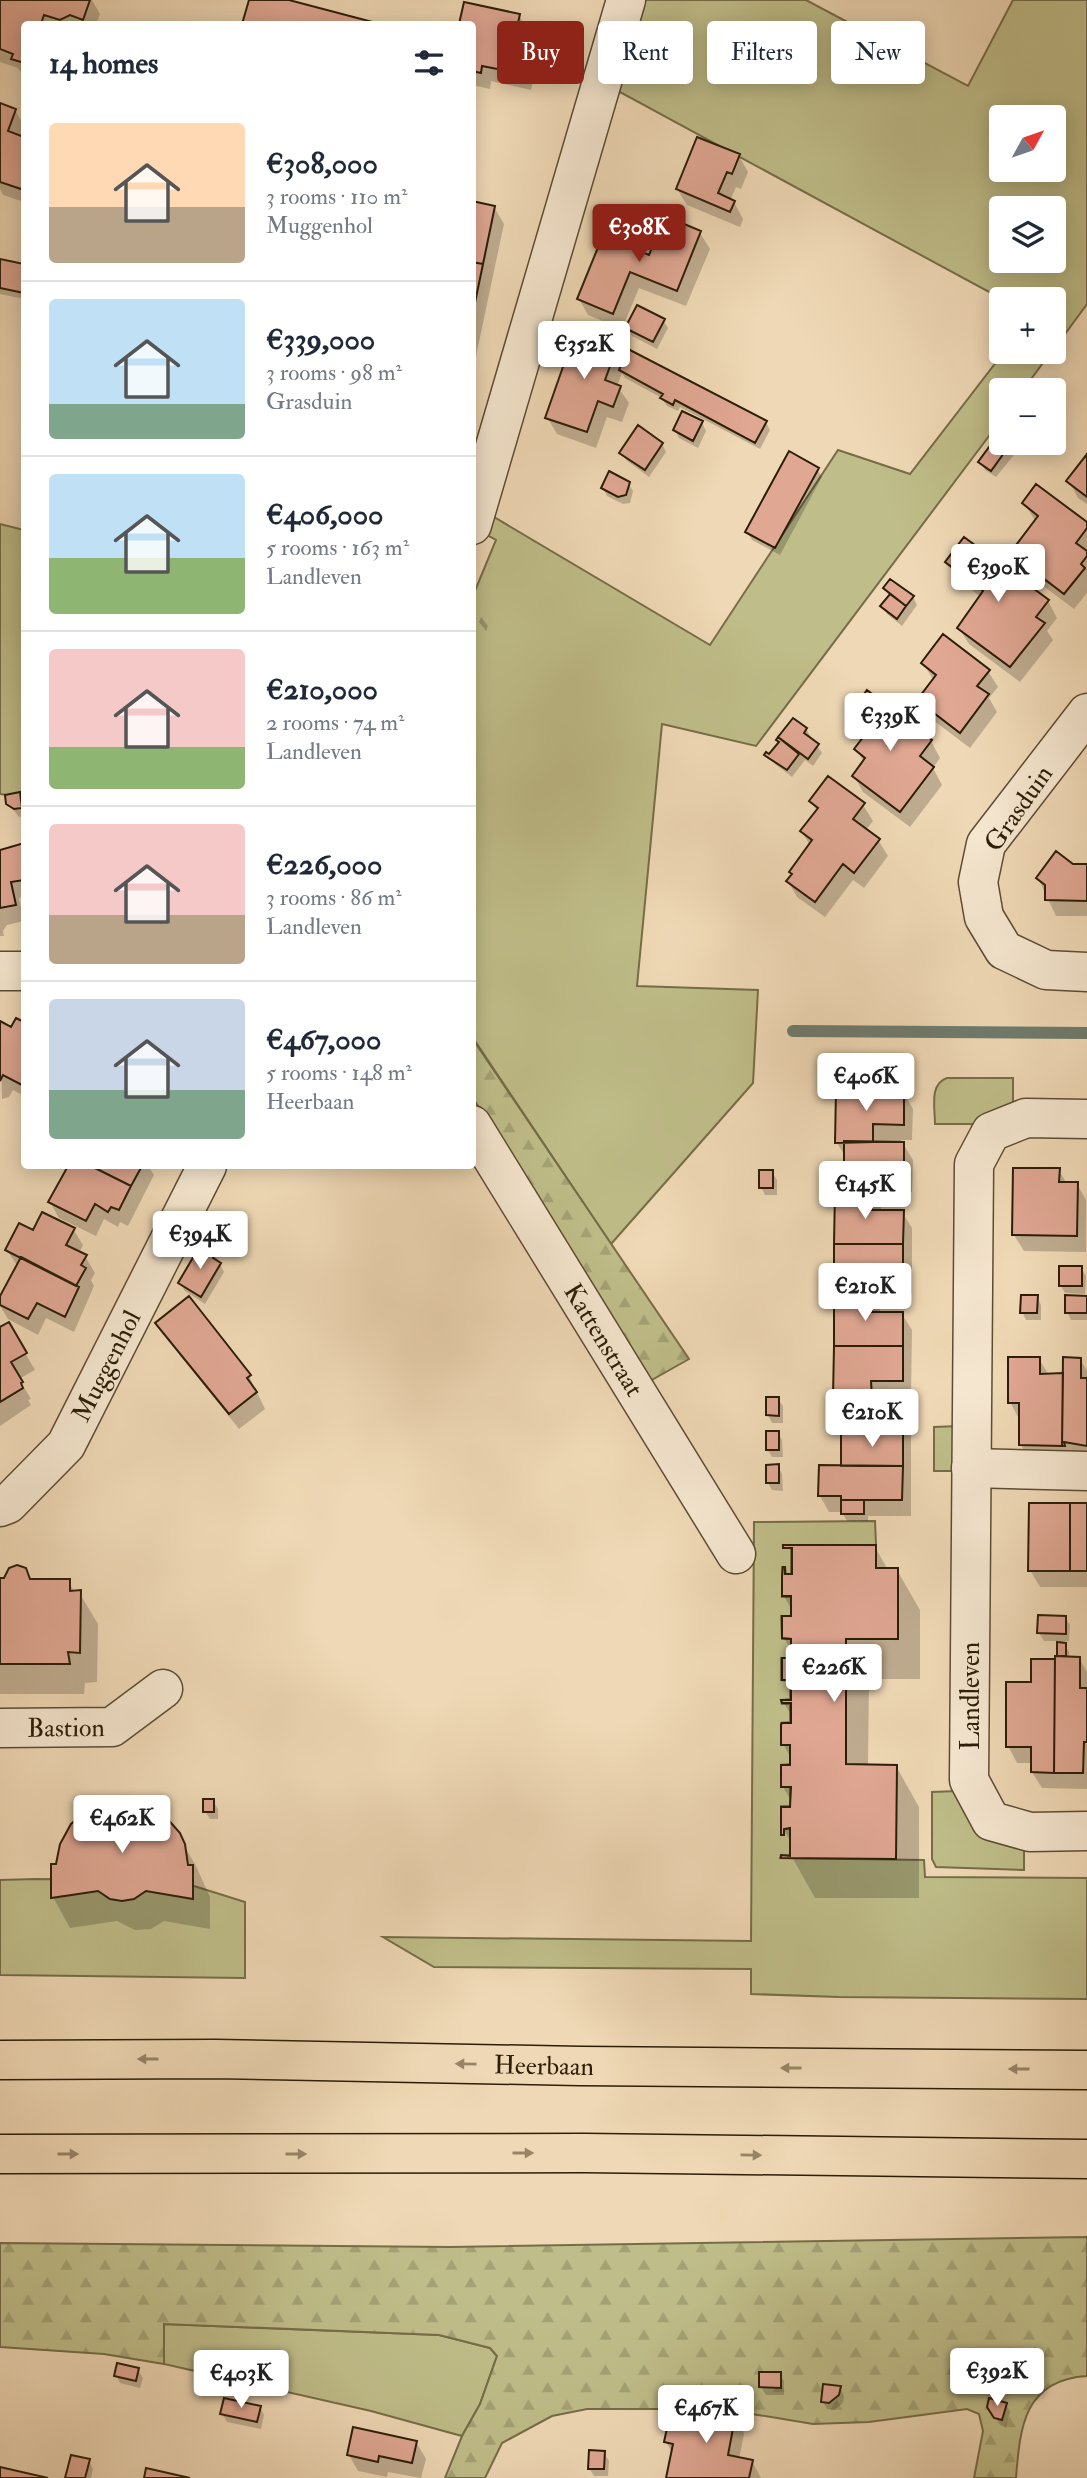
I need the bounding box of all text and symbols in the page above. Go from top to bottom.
chip: Buy [497,21,584,84]
chip: Rent [598,21,693,84]
chip: Filters [707,21,817,84]
chip: New [831,21,925,84]
icon: filters [410,44,448,82]
text: 14 homes [49,45,158,82]
north arrow [989,105,1066,182]
map controls [989,105,1066,455]
text: €308,000 [266,145,378,182]
icon: home [105,151,189,235]
text: 3 rooms · 110 m² [266,182,407,211]
button: layers [989,196,1066,273]
pin: €308K [590,204,688,264]
text: Muggenhol [266,211,373,240]
text: €308K [609,212,669,241]
button: + [989,287,1066,364]
text: €339,000 [266,321,375,358]
pin: €352K [535,322,633,381]
icon: home [105,327,189,411]
text: €352K [554,329,614,358]
text: 3 rooms · 98 m² [266,358,402,387]
button: − [989,378,1066,455]
text: Grasduin [266,387,352,416]
text: €406,000 [266,496,384,533]
icon: home [105,502,189,586]
text: 5 rooms · 163 m² [266,533,409,562]
pin: €390K [949,544,1047,604]
text: €390K [967,552,1029,581]
text: Landleven [266,562,362,591]
text: €210,000 [266,671,378,708]
icon: home [105,677,189,761]
pin: €339K [841,694,939,753]
text: €339K [861,701,919,730]
text: 2 rooms · 74 m² [266,708,405,737]
text: Landleven [266,737,362,766]
street label: Grasduin [978,759,1060,858]
text: €226,000 [266,846,382,883]
icon: home [105,852,189,936]
text: 3 rooms · 86 m² [266,883,402,912]
text: Landleven [266,912,362,941]
text: €467,000 [266,1021,381,1058]
icon: home [105,1027,189,1111]
pin: €406K [817,1054,915,1113]
text: 5 rooms · 148 m² [266,1058,412,1087]
text: €406K [833,1061,899,1090]
text: Heerbaan [266,1087,354,1116]
pin: €145K [816,1162,914,1221]
text: €145K [835,1169,895,1198]
pin: €394K [151,1212,249,1271]
text: €394K [169,1219,231,1248]
pin: €210K [816,1264,914,1323]
text: €210K [834,1271,896,1300]
street label: Kattenstraat [556,1278,650,1403]
street label: Muggenhol [65,1305,149,1427]
pin: €210K [823,1390,921,1449]
text: €210K [841,1397,903,1426]
street label: Landleven [955,1642,987,1750]
pin: €226K [785,1644,883,1704]
text: €226K [802,1652,866,1681]
street label: Bastion [27,1712,105,1745]
pin: €462K [73,1796,171,1855]
text: €462K [89,1803,155,1832]
street label: Heerbaan [494,2049,594,2083]
one-way arrow [136,2053,158,2065]
one-way arrow [455,2058,477,2070]
one-way arrow [780,2062,802,2074]
one-way arrow [1008,2063,1030,2075]
one-way arrow [512,2147,534,2159]
one-way arrow [57,2148,79,2160]
one-way arrow [285,2148,307,2160]
one-way arrow [740,2149,762,2161]
pin: €392K [948,2348,1046,2408]
pin: €403K [192,2350,290,2410]
text: €392K [966,2356,1028,2385]
text: €403K [210,2358,272,2387]
pin: €467K [657,2386,755,2445]
text: €467K [674,2393,738,2422]

